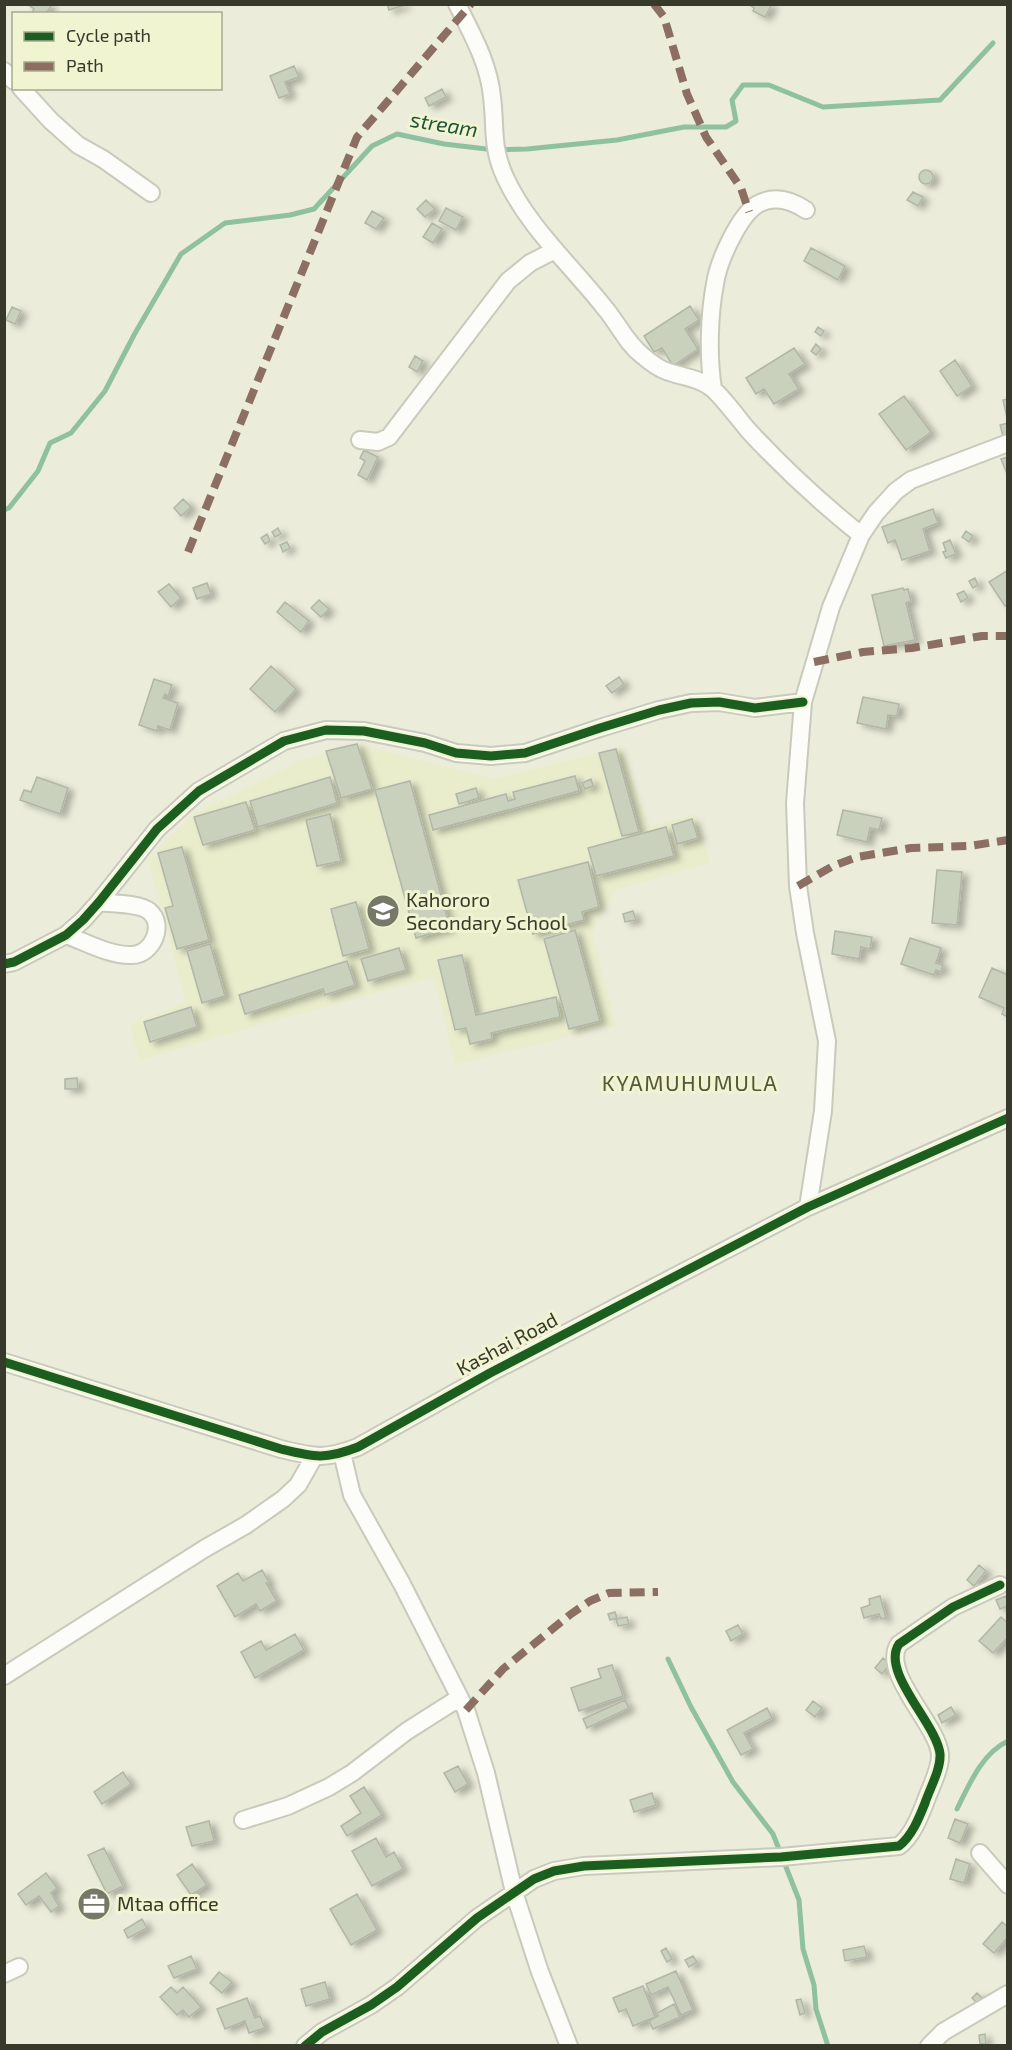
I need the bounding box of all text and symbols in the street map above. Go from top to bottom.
legend [12,12,222,90]
text: Cycle path [66,24,151,46]
text: Path [66,54,104,76]
water label: stream [409,106,480,141]
place label: Kahororo Secondary School [406,887,567,934]
school or university icon: Kahororo Secondary School [365,893,401,929]
district label: KYAMUHUMULA [602,1069,778,1095]
street label: Kashai Road [452,1306,561,1380]
office icon: Mtaa office [76,1886,112,1922]
place label: Mtaa office [117,1891,219,1915]

